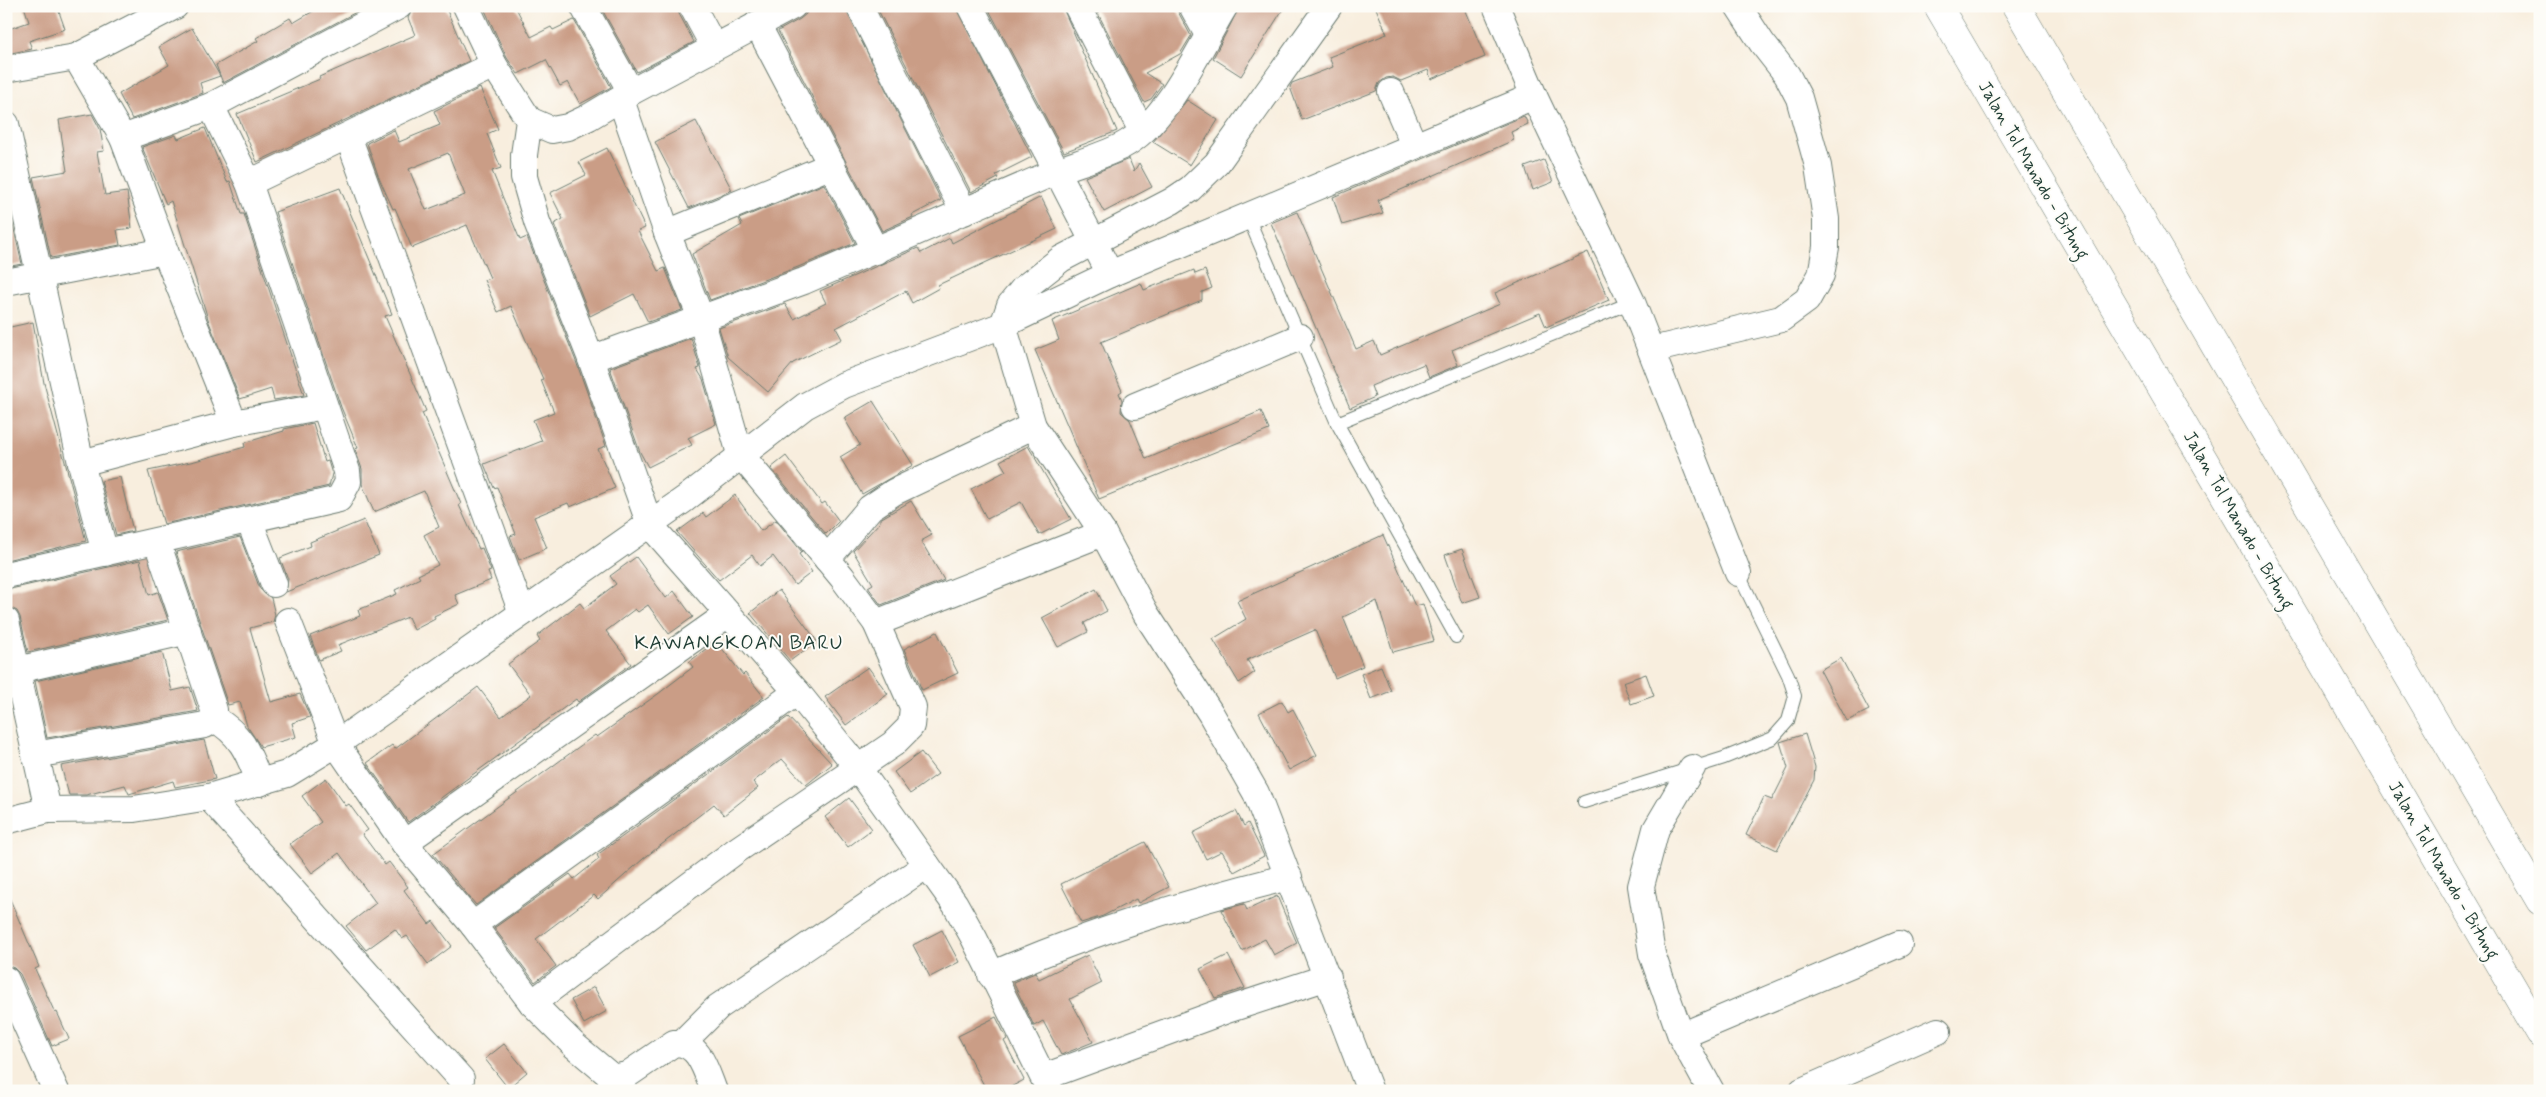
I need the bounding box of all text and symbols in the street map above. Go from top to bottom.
street label: Jalan Tol Manado - Bitung [1970,77,2094,265]
street label: Jalan Tol Manado - Bitung [2175,427,2299,615]
district label: KAWANGKOAN BARU [634,630,844,657]
street label: Jalan Tol Manado - Bitung [2380,777,2504,965]

